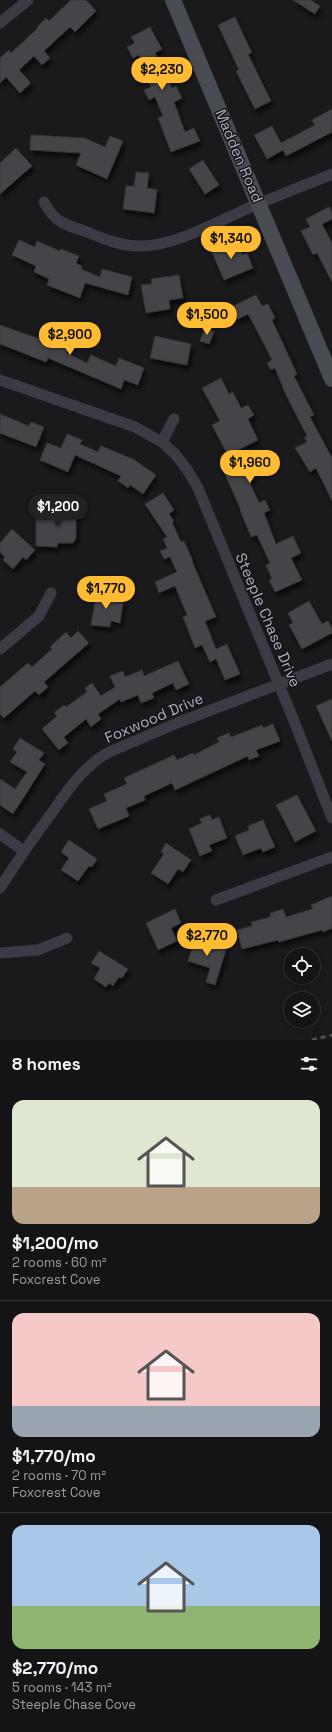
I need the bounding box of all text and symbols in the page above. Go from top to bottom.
pin: $2,230 [129,57,195,91]
text: $2,230 [140,61,184,78]
street label: Madden Road [211,106,268,205]
pin: $1,340 [198,226,264,260]
text: $1,340 [210,230,252,247]
pin: $1,500 [174,302,240,336]
text: $1,500 [186,306,228,323]
pin: $2,900 [37,322,103,356]
text: $2,900 [48,326,92,343]
pin: $1,960 [217,450,283,484]
text: $1,960 [229,454,271,471]
pin: $1,200 [25,494,91,528]
text: $1,200 [37,498,79,515]
street label: Steeple Chase Drive [232,550,305,690]
pin: $1,770 [73,576,139,610]
text: $1,770 [86,580,126,597]
street label: Foxwood Drive [102,688,206,747]
pin: $2,770 [174,923,240,957]
text: $2,770 [186,927,228,944]
map controls [284,948,320,1028]
button: locate [284,948,320,984]
button: layers [284,992,320,1028]
text: 8 homes [12,1053,81,1075]
icon: filters [298,1053,320,1075]
icon: home [130,1126,202,1198]
text: $1,200/mo [12,1232,99,1254]
text: 2 rooms · 60 m² [12,1254,107,1271]
text: Foxcrest Cove [12,1271,101,1288]
icon: home [130,1339,202,1411]
text: $1,770/mo [12,1445,96,1467]
text: 2 rooms · 70 m² [12,1467,106,1484]
text: Foxcrest Cove [12,1484,101,1501]
icon: home [130,1551,202,1623]
text: $2,770/mo [12,1657,98,1679]
text: 5 rooms · 143 m² [12,1679,112,1696]
text: Steeple Chase Cove [12,1696,136,1713]

